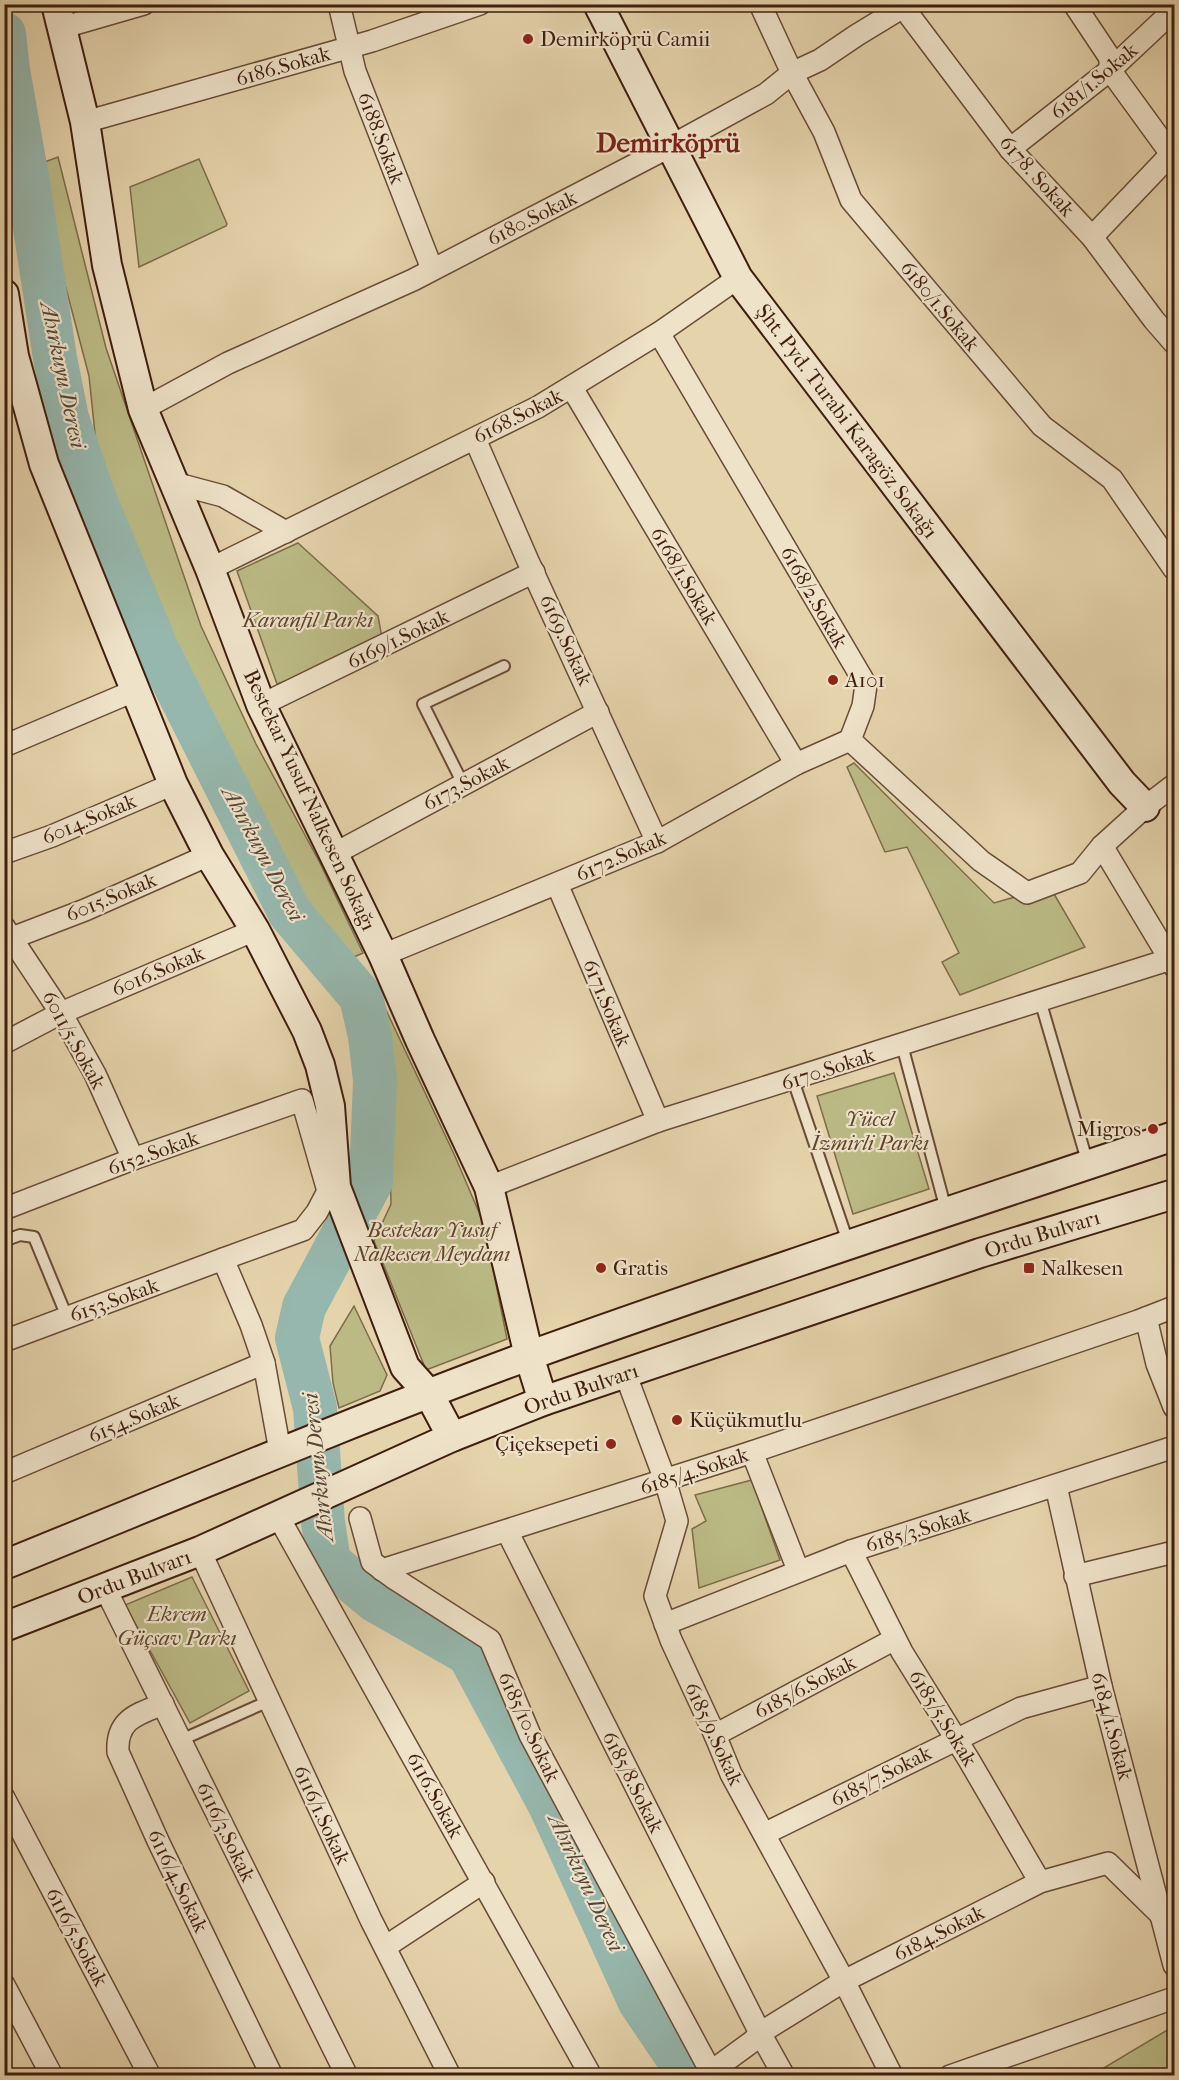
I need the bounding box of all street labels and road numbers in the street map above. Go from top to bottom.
street label: 6181/1.Sokak [1046,38,1142,124]
street label: 6186.Sokak [233,41,333,91]
street label: 6188.Sokak [352,89,410,188]
street label: 6178. Sokak [994,131,1080,222]
street label: 6180.Sokak [483,185,581,251]
street label: 6180/1.Sokak [895,256,985,356]
street label: Şht. Pyd. Turabi Karagöz Sokağı [751,299,943,543]
street label: 6168.Sokak [469,383,567,449]
street label: 6168/1.Sokak [645,523,723,629]
street label: 6168/2.Sokak [775,542,853,652]
street label: 6169.Sokak [534,591,598,690]
street label: 6169/1.Sokak [343,604,453,674]
street label: Bestekar Yusuf Nalkesen Sokağı [239,666,381,934]
street label: 6173.Sokak [419,750,513,816]
street label: 6014.Sokak [38,788,140,850]
street label: 6172.Sokak [572,825,670,887]
street label: 6015.Sokak [62,867,160,927]
street label: 6016.Sokak [108,941,208,1001]
street label: 6171.Sokak [578,955,636,1051]
street label: 6011/5.Sokak [37,987,111,1094]
street label: 6170.Sokak [778,1043,878,1095]
street label: 6152.Sokak [104,1125,202,1181]
street label: Ordu Bulvarı [981,1205,1103,1263]
street label: 6153.Sokak [66,1273,162,1327]
street label: Ordu Bulvarı [521,1358,641,1420]
street label: 6154.Sokak [84,1388,184,1448]
street label: 6185/4.Sokak [637,1442,751,1500]
street label: 6185/3.Sokak [862,1503,974,1557]
street label: Ordu Bulvarı [74,1544,194,1610]
street label: 6185/6.Sokak [750,1650,860,1724]
street label: 6185/5.Sokak [904,1665,982,1771]
street label: 6185/10.Sokak [493,1668,565,1786]
street label: 6184/1.Sokak [1086,1669,1138,1783]
street label: 6185/9.Sokak [680,1679,748,1790]
street label: 6185/8.Sokak [597,1727,669,1837]
street label: 6185/7.Sokak [827,1740,936,1812]
street label: 6116.Sokak [402,1748,468,1842]
street label: 6116/1.Sokak [289,1762,356,1869]
street label: 6116/3.Sokak [192,1778,261,1886]
street label: 6116/4.Sokak [143,1826,213,1937]
street label: 6116/5.Sokak [41,1884,113,1991]
street label: 6184.Sokak [890,1900,989,1966]

